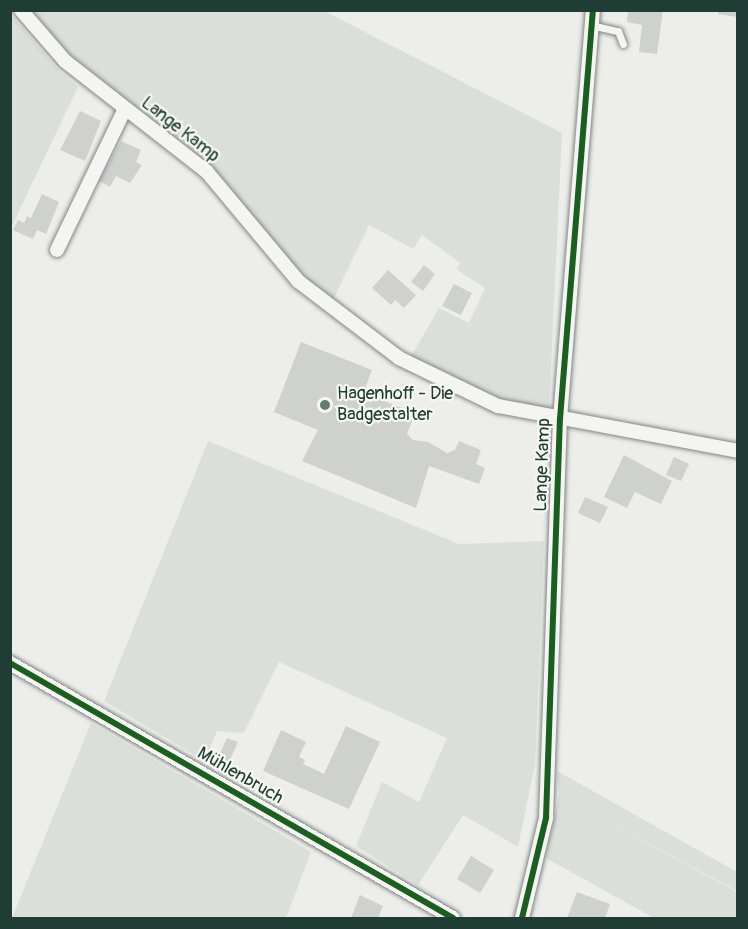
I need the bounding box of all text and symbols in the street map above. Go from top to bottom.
street label: Lange Kamp [136,93,224,167]
place label: Hagenhoff - Die Badgestalter [337,384,453,426]
marker: Hagenhoff - Die Badgestalter [318,398,332,412]
street label: Lange Kamp [531,418,555,512]
street label: Mühlenbruch [193,743,287,809]

